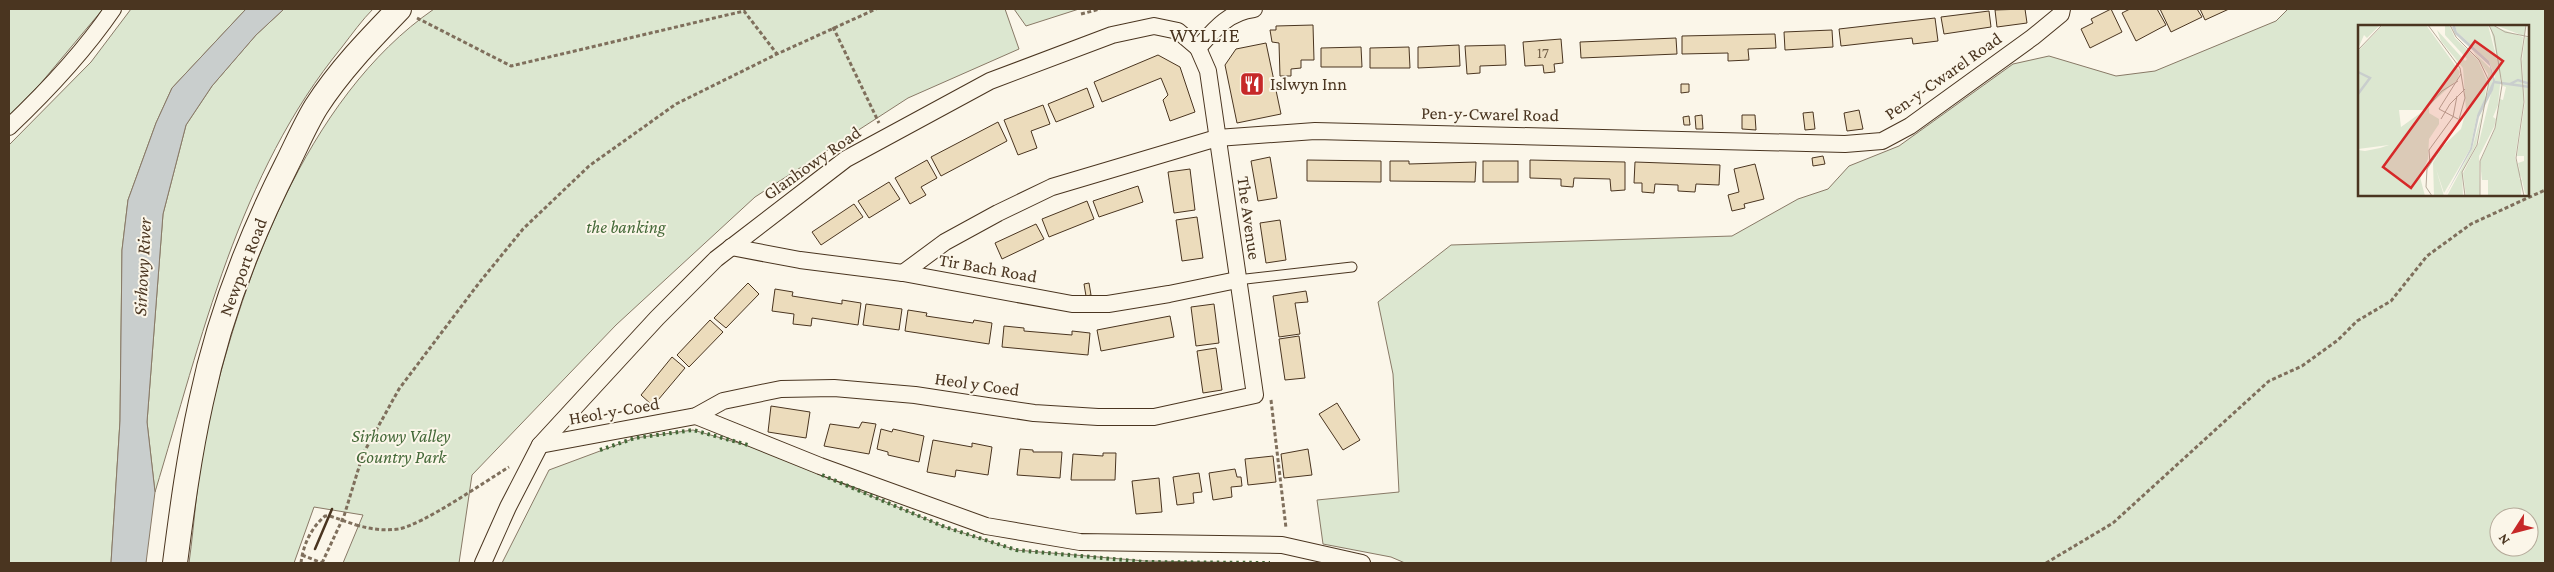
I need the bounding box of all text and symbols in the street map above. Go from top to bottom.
district label: WYLLIE [1169,24,1241,46]
inset map [2358,25,2529,196]
street label: Pen-y-Cwarel Road [1881,28,2006,124]
house number: 17 [1537,45,1549,61]
restaurant icon: Islwyn Inn [1239,71,1265,97]
place label: Islwyn Inn [1270,74,1347,94]
street label: Pen-y-Cwarel Road [1421,103,1560,125]
street label: Glanhowy Road [759,122,865,204]
street label: The Avenue [1233,175,1265,261]
street label: Newport Road [215,215,271,319]
water label: Sirhowy River [129,216,155,317]
park label: the banking [586,217,667,237]
street label: Tir Bach Road [937,250,1039,287]
street label: Heol y Coed [933,368,1021,400]
street label: Heol-y-Coed [567,393,661,429]
park label: Sirhowy Valley Country Park [351,426,451,467]
north arrow [2489,507,2539,557]
text: N [2494,531,2513,548]

